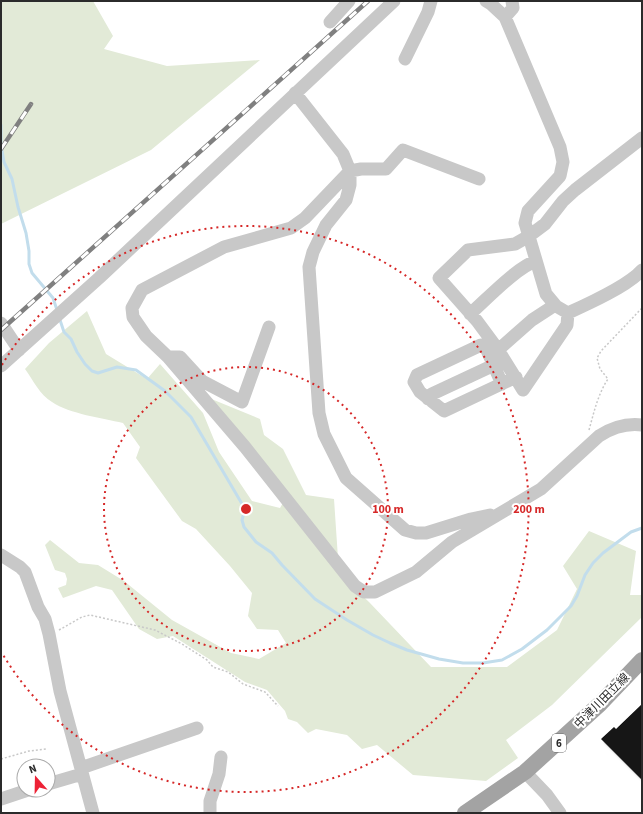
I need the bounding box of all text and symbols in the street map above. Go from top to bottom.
text: 100 m [372,501,404,518]
text: 200 m [513,501,545,518]
centre of rings [239,502,253,516]
street label: 中津川田立線 [571,670,633,732]
road number: 6 [552,734,566,752]
north arrow [16,758,56,798]
text: N [27,761,39,777]

